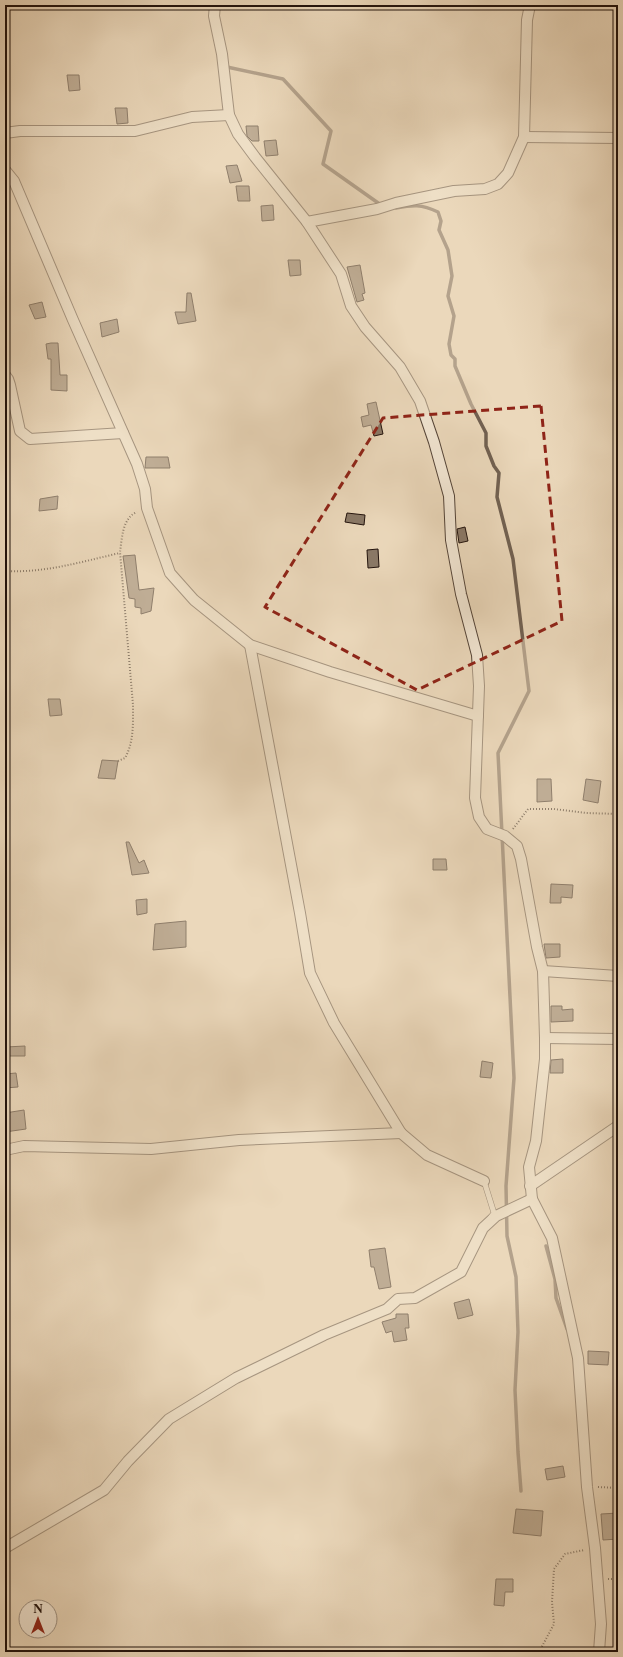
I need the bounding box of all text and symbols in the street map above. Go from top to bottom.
north arrow [18,1599,58,1639]
text: N [33,1602,43,1616]

